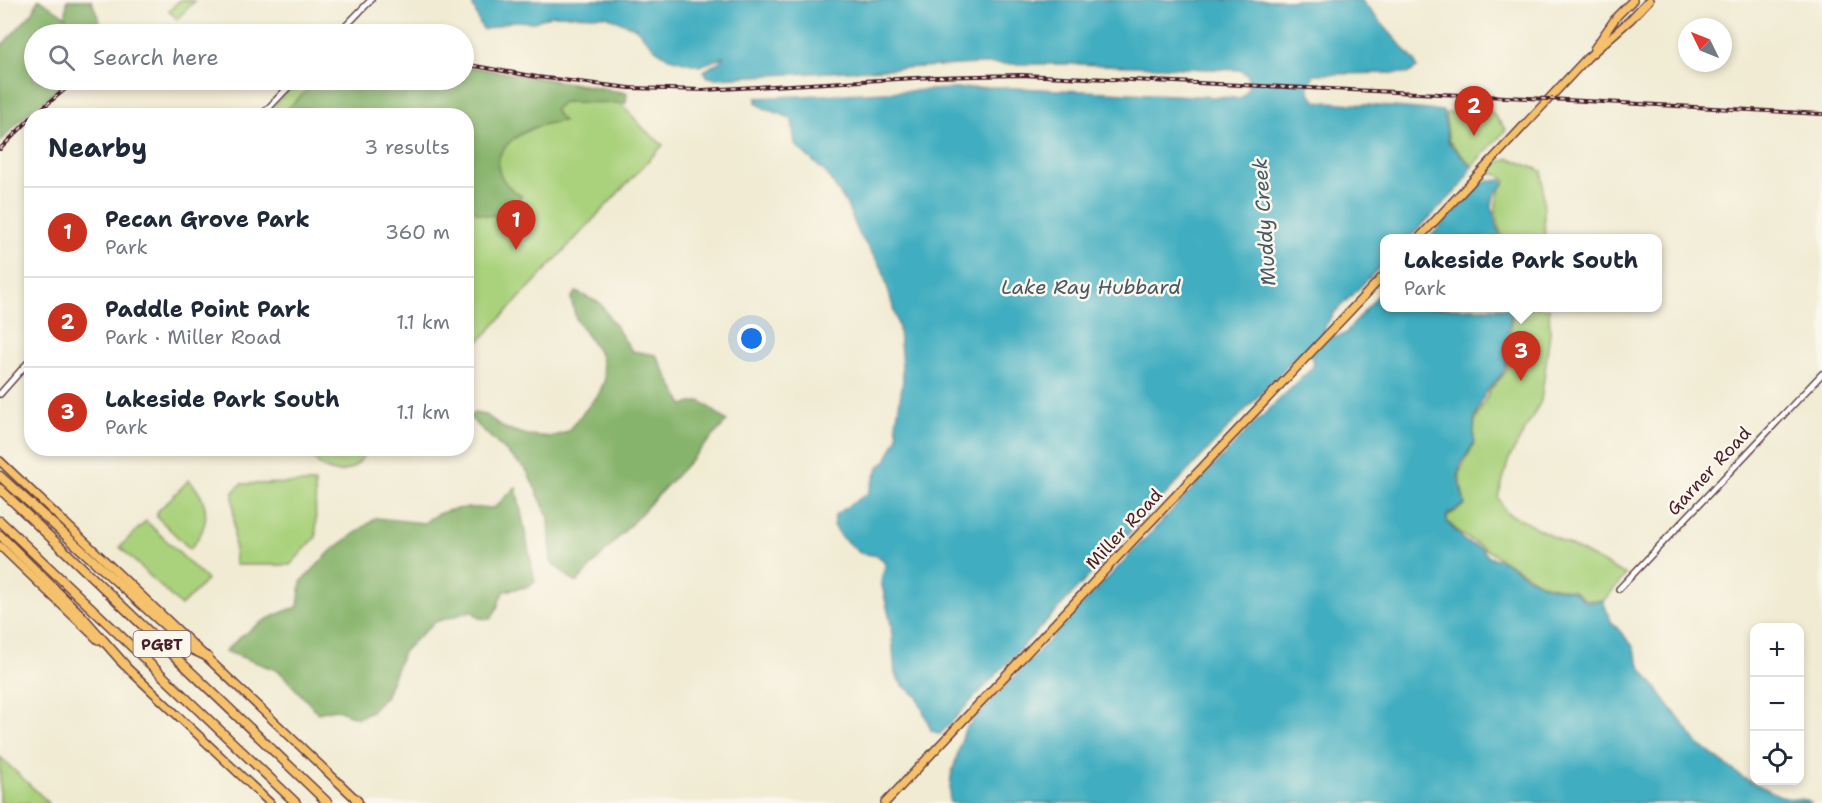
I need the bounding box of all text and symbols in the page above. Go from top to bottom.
north arrow [1678,18,1732,72]
search box [24,24,474,90]
icon: search [45,41,78,74]
text: Search here [93,43,219,72]
pin: 2 [1454,86,1494,136]
text: Nearby [48,130,147,165]
text: 3 results [364,134,450,160]
water label: Muddy Creek [1247,157,1281,287]
pin: 1 [496,200,536,250]
text: Pecan Grove Park [105,205,310,234]
text: 1 [63,219,72,245]
text: 360 m [385,219,450,245]
text: Park [105,234,148,260]
popup [1380,234,1662,312]
text: Lakeside Park South [1404,246,1638,275]
water label: Lake Ray Hubbard [1001,274,1181,300]
text: Park [1404,275,1447,301]
text: Paddle Point Park [105,295,310,324]
text: 2 [61,309,75,335]
text: 1.1 km [396,309,450,335]
text: Park · Miller Road [105,324,281,350]
your location [737,324,766,353]
pin: 3 [1502,332,1540,381]
text: Lakeside Park South [105,385,340,414]
text: 3 [61,399,75,425]
text: 1.1 km [396,399,450,425]
text: Park [105,414,148,440]
street label: Garner Road [1662,421,1756,521]
street label: Miller Road [1080,483,1168,575]
map controls [1750,623,1804,785]
button: + [1750,623,1804,677]
road number: PGBT [134,631,190,657]
button: − [1750,677,1804,731]
button: locate [1750,731,1804,785]

